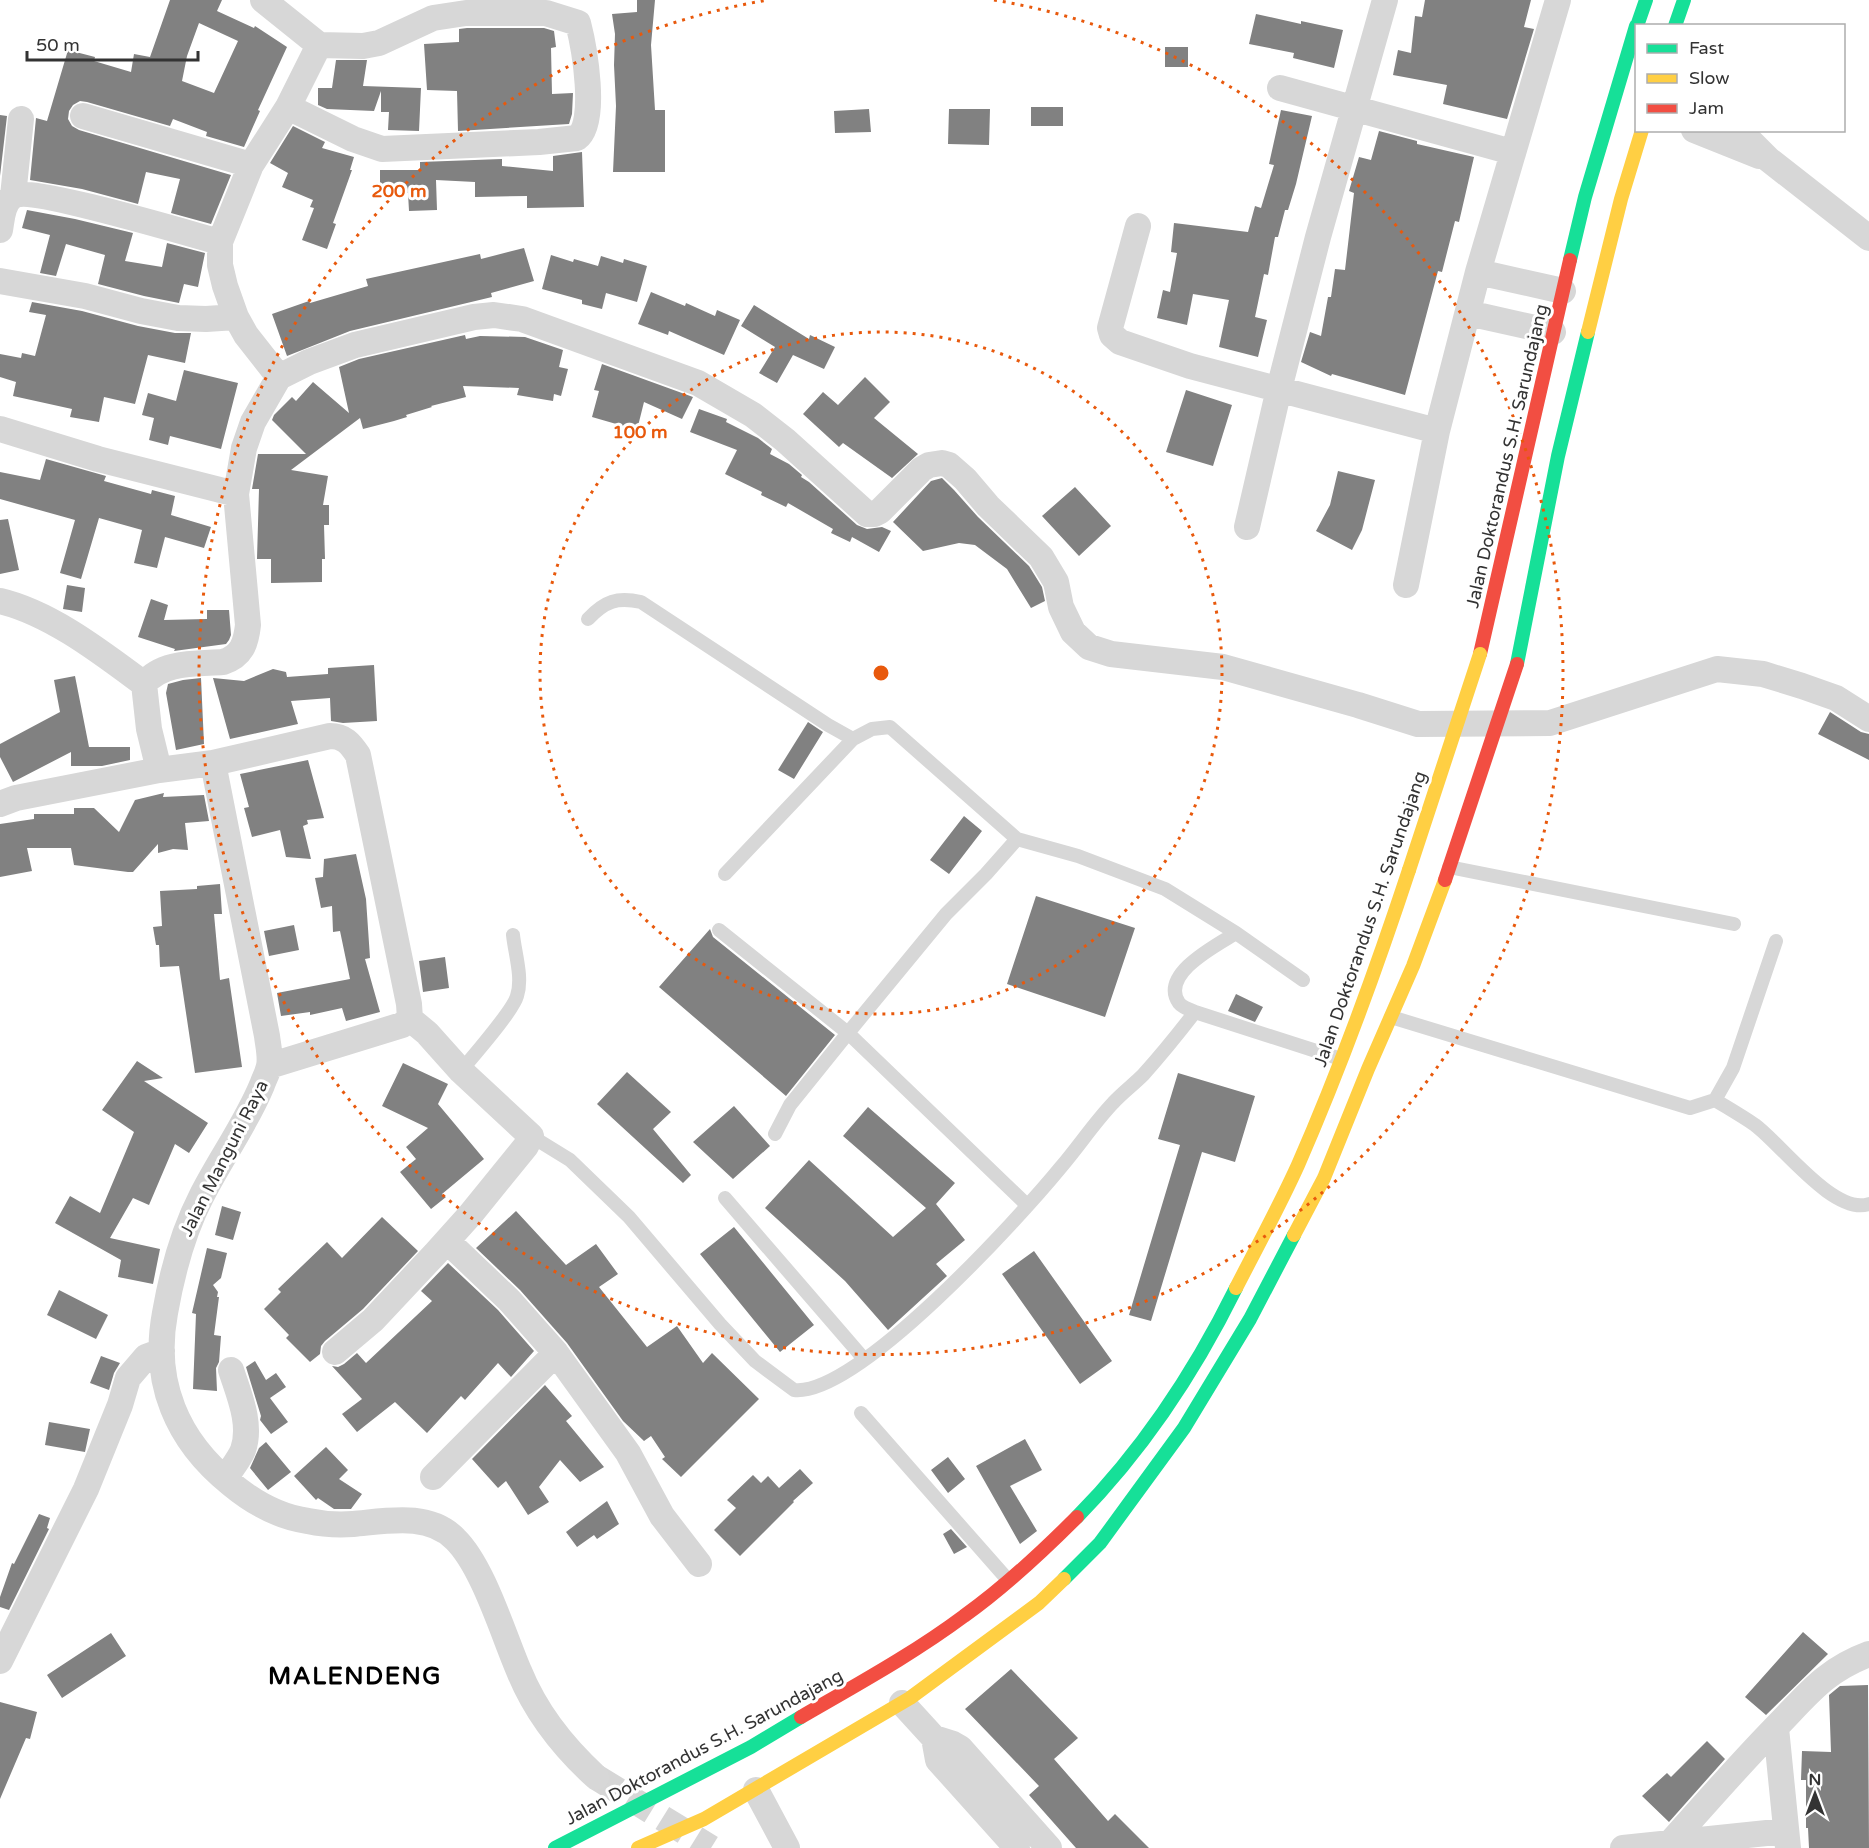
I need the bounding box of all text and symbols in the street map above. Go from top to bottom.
scale bar [27,24,198,62]
legend [1635,24,1845,132]
text: 50 m [36,34,80,56]
text: Fast [1689,37,1724,59]
text: Slow [1689,67,1730,89]
text: Jam [1689,97,1724,119]
text: 200 m [371,180,427,202]
street label: Jalan Doktorandus S.H. Sarundajang [1461,302,1553,610]
text: 100 m [612,421,668,443]
centre of rings [871,663,891,683]
street label: Jalan Doktorandus S.H. Sarundajang [1309,768,1431,1070]
street label: Jalan Manguni Raya [175,1076,273,1240]
district label: MALENDENG [268,1662,442,1691]
street label: Jalan Doktorandus S.H. Sarundajang [561,1664,847,1830]
north arrow [1785,1764,1845,1824]
text: N [1809,1770,1821,1790]

